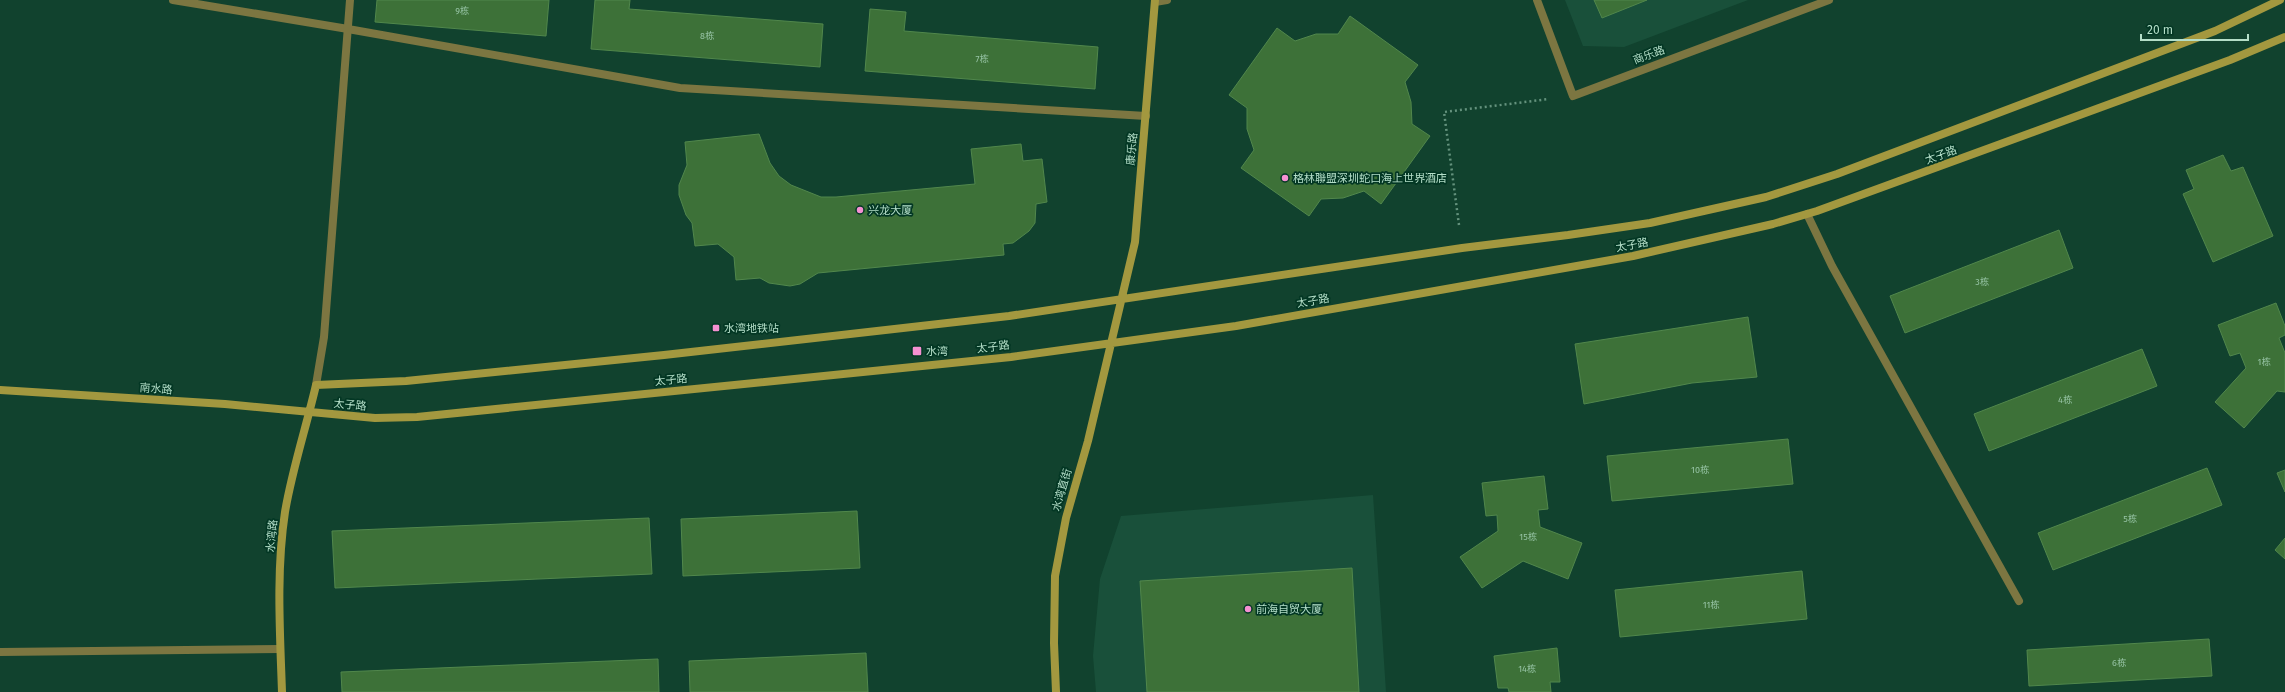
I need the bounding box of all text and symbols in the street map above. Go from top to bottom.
house number: 9栋 [455,5,469,16]
scale bar [2141,16,2248,42]
text: 20 m [2147,23,2173,37]
house number: 8栋 [700,30,714,41]
street label: 商乐路 [1631,43,1667,67]
house number: 7栋 [976,53,989,64]
street label: 康乐路 [1124,132,1140,166]
street label: 太子路 [1923,143,1959,167]
place label: 格林聯盟深圳蛇口海上世界酒店 [1293,172,1447,185]
marker: 格林聯盟深圳蛇口海上世界酒店 [1280,173,1290,183]
place label: 兴龙大厦 [868,204,912,217]
marker: 兴龙大厦 [855,205,865,215]
street label: 太子路 [1615,235,1649,255]
house number: 3栋 [1975,276,1989,287]
street label: 太子路 [1296,292,1330,310]
place label: 水湾地铁站 [724,322,779,335]
marker: 水湾地铁站 [711,323,721,333]
street label: 太子路 [976,339,1010,355]
marker: 水湾 [911,345,923,357]
place label: 水湾 [926,345,948,358]
house number: 1栋 [2258,356,2270,367]
street label: 太子路 [654,372,688,388]
street label: 南水路 [139,381,173,397]
house number: 4栋 [2058,394,2072,405]
street label: 太子路 [333,397,367,413]
house number: 10栋 [1691,464,1709,475]
street label: 水湾直街 [1050,467,1074,513]
house number: 5栋 [2123,513,2137,524]
street label: 水湾路 [264,519,280,553]
house number: 15栋 [1519,531,1537,542]
house number: 11栋 [1703,599,1719,610]
place label: 前海自贸大厦 [1256,603,1322,616]
marker: 前海自贸大厦 [1243,604,1253,614]
house number: 6栋 [2112,657,2126,668]
house number: 14栋 [1518,663,1536,674]

